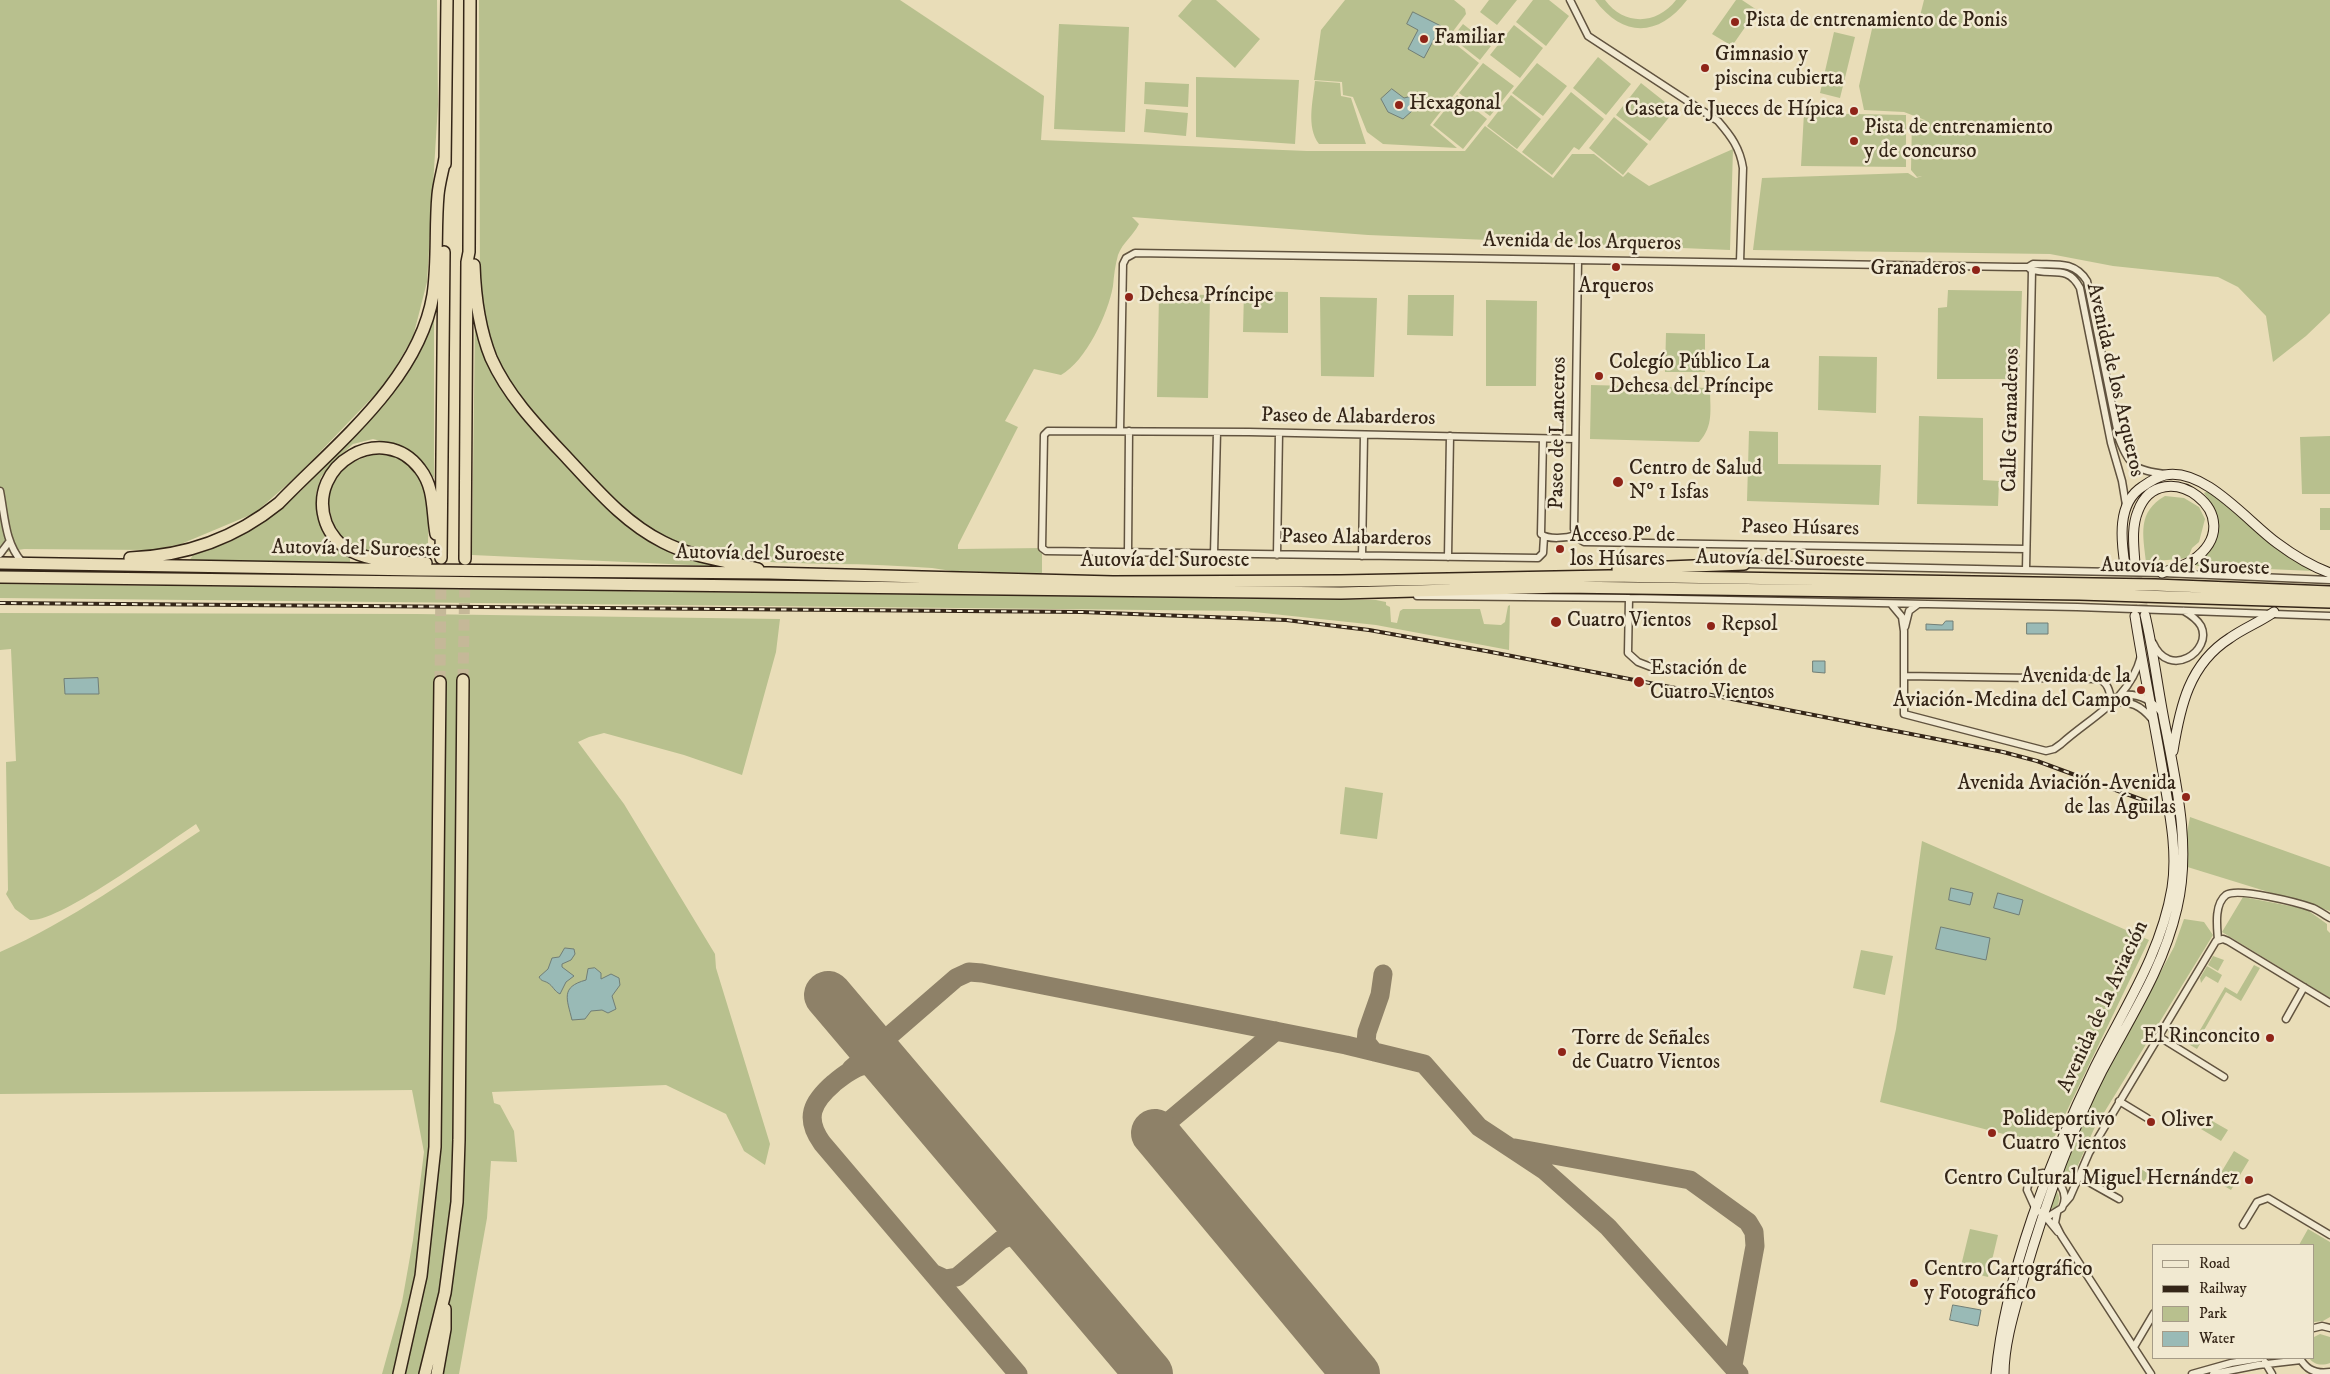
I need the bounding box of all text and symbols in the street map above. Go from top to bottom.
place label: Pista de entrenamiento de Ponis [1745,9,2007,35]
marker: Pista de entrenamiento de Ponis [1729,16,1741,28]
place label: Familiar [1434,26,1505,52]
marker: Familiar [1418,33,1430,45]
place label: Gimnasio y piscina cubierta [1715,43,1843,93]
marker: Gimnasio y piscina cubierta [1699,62,1711,74]
place label: Hexagonal [1409,92,1501,118]
place label: Caseta de Jueces de Hípica [1625,98,1844,124]
marker: Hexagonal [1393,99,1405,111]
marker: Caseta de Jueces de Hípica [1848,105,1860,117]
place label: Pista de entrenamiento y de concurso [1864,116,2053,166]
marker: Pista de entrenamiento y de concurso [1848,135,1860,147]
street label: Avenida de los Arqueros [1483,229,1681,257]
place label: Granaderos [1870,257,1966,283]
marker: Arqueros [1610,261,1622,273]
marker: Granaderos [1970,264,1982,276]
place label: Arqueros [1578,275,1654,301]
street label: Avenida de los Arqueros [2079,281,2149,479]
place label: Dehesa Príncipe [1139,284,1273,310]
marker: Dehesa Príncipe [1123,291,1135,303]
street label: Calle Granaderos [1998,348,2026,492]
place label: Colegío Público La Dehesa del Príncipe [1609,351,1773,401]
street label: Paseo de Lanceros [1545,356,1573,510]
marker: Colegío Público La Dehesa del Príncipe [1593,370,1605,382]
street label: Paseo de Alabarderos [1261,404,1435,432]
place label: Centro de Salud Nº 1 Isfas [1629,457,1762,507]
marker: Centro de Salud Nº 1 Isfas [1611,475,1625,489]
street label: Paseo Húsares [1741,515,1859,543]
place label: Acceso Pº de los Húsares [1570,524,1675,574]
street label: Paseo Alabarderos [1280,525,1432,553]
street label: Autovía del Suroeste [271,536,441,564]
street label: Autovía del Suroeste [675,541,845,569]
marker: Acceso Pº de los Húsares [1554,543,1566,555]
street label: Autovía del Suroeste [1695,546,1865,574]
street label: Autovía del Suroeste [1081,549,1249,575]
street label: Autovía del Suroeste [2100,554,2270,582]
place label: Cuatro Vientos [1567,609,1691,635]
place label: Repsol [1721,613,1778,639]
marker: Cuatro Vientos [1549,615,1563,629]
marker: Repsol [1705,620,1717,632]
place label: Estación de Cuatro Vientos [1650,657,1774,707]
place label: Avenida de la Aviación-Medina del Campo [1893,665,2131,715]
marker: Estación de Cuatro Vientos [1632,675,1646,689]
marker: Avenida de la Aviación-Medina del Campo [2135,684,2147,696]
place label: Avenida Aviación-Avenida de las Águilas [1958,772,2176,822]
marker: Avenida Aviación-Avenida de las Águilas [2180,791,2192,803]
street label: Avenida de la Aviación [2053,917,2155,1097]
place label: El Rinconcito [2143,1025,2260,1051]
place label: Torre de Señales de Cuatro Vientos [1572,1027,1720,1077]
marker: El Rinconcito [2264,1032,2276,1044]
marker: Torre de Señales de Cuatro Vientos [1556,1046,1568,1058]
place label: Polideportivo Cuatro Vientos [2002,1108,2126,1158]
place label: Oliver [2161,1109,2213,1135]
marker: Oliver [2145,1116,2157,1128]
marker: Polideportivo Cuatro Vientos [1986,1127,1998,1139]
place label: Centro Cultural Miguel Hernández [1944,1167,2239,1193]
marker: Centro Cultural Miguel Hernández [2243,1174,2255,1186]
legend [2152,1244,2315,1359]
text: Road [2199,1254,2230,1273]
place label: Centro Cartográfico y Fotográfico [1924,1258,2092,1308]
marker: Centro Cartográfico y Fotográfico [1908,1277,1920,1289]
text: Railway [2199,1279,2247,1298]
text: Park [2199,1304,2227,1323]
text: Water [2199,1329,2235,1348]

